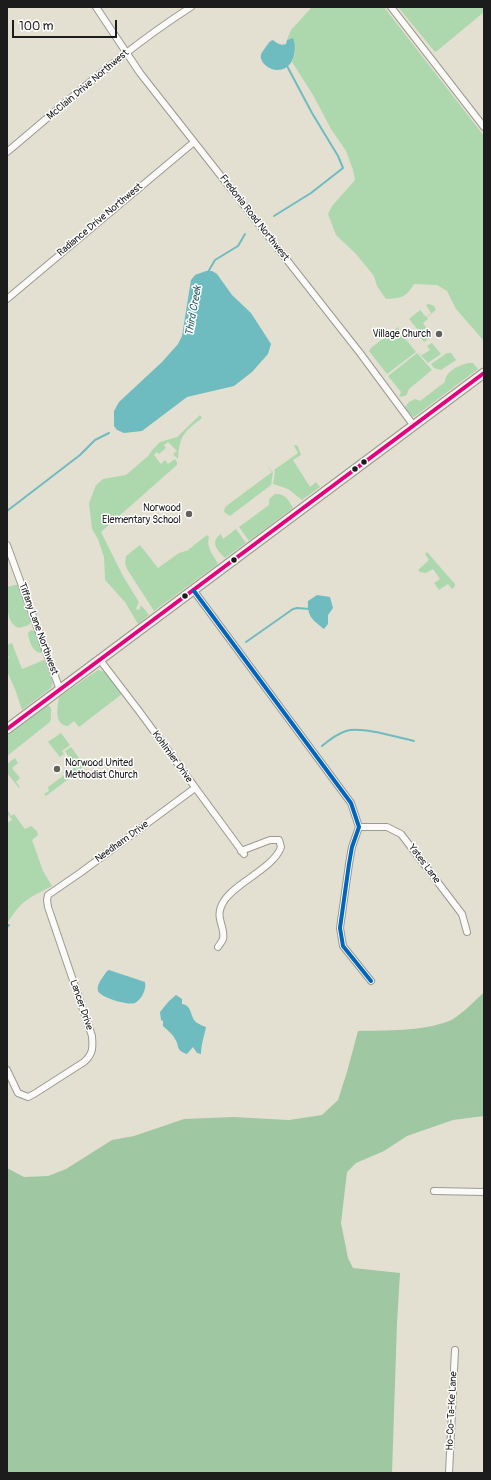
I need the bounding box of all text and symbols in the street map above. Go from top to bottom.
scale bar [14,12,119,38]
text: 100 m [19,19,53,34]
street label: McClain Drive Northwest [45,47,131,123]
street label: Fredonia Road Northwest [217,173,291,263]
street label: Radiance Drive Northwest [55,181,145,259]
water label: Third Creek [183,285,205,337]
place label: Village Church [372,328,431,340]
marker: Village Church [434,329,444,339]
unlabelled marker [359,457,369,467]
unlabelled marker [350,464,360,474]
place label: Norwood Elementary School [102,502,181,526]
marker: Norwood Elementary School [184,509,194,519]
unlabelled marker [229,555,239,565]
street label: Tiffany Lane Northwest [16,581,60,677]
unlabelled marker [180,591,190,601]
street label: Kohlmier Drive [149,729,195,785]
place label: Norwood United Methodist Church [65,757,138,780]
marker: Norwood United Methodist Church [52,764,62,774]
street label: Needham Drive [93,819,151,865]
street label: Yates Lane [405,842,443,886]
street label: Lancer Drive [67,978,95,1032]
street label: Ho-Co-Ta-Ke Lane [444,1371,460,1451]

